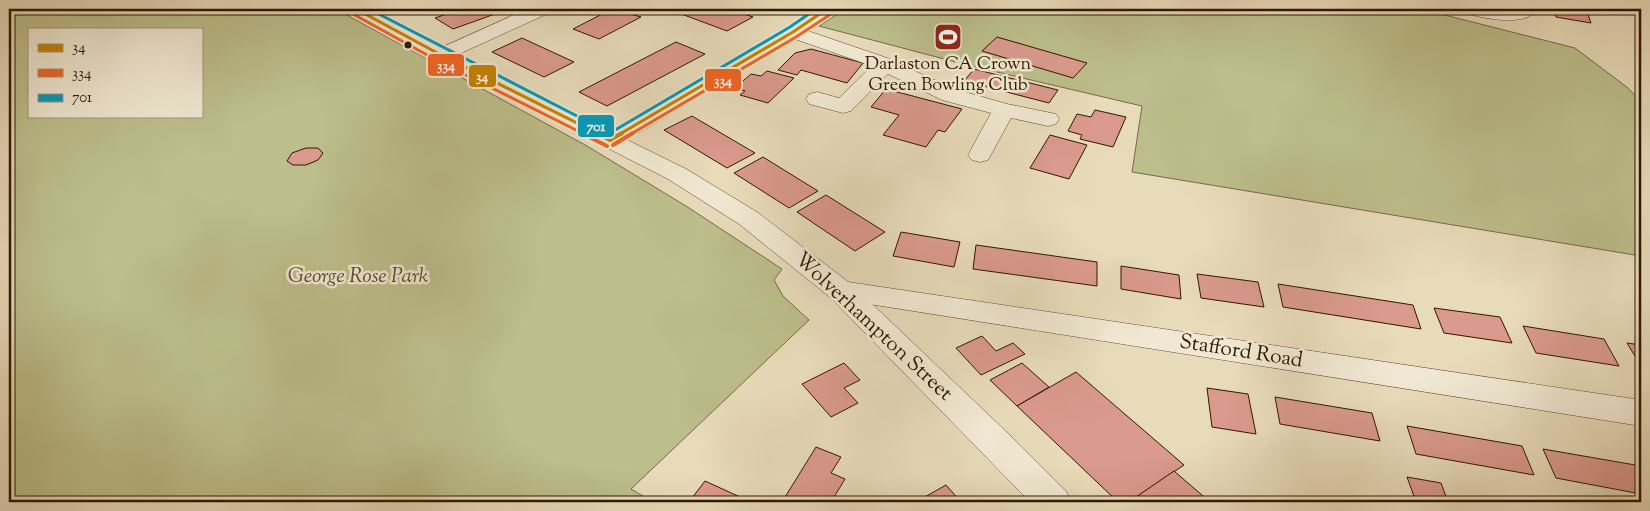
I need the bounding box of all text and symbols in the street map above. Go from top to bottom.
sports icon: Darlaston CA Crown Green Bowling Club [933,22,963,52]
legend [28,28,202,118]
text: 34 [72,38,86,59]
unlabelled marker [403,40,413,50]
place label: Darlaston CA Crown Green Bowling Club [865,52,1032,99]
line badge: 334 [427,53,465,77]
text: 334 [437,57,455,77]
text: 334 [72,64,92,85]
line badge: 34 [468,64,497,88]
text: 34 [476,68,488,88]
line badge: 334 [704,68,742,92]
text: 334 [714,72,732,92]
text: 701 [72,88,92,109]
line badge: 701 [577,114,615,138]
text: 701 [587,118,606,138]
street label: Wolverhampton Street [787,246,959,408]
park label: George Rose Park [288,262,429,292]
street label: Stafford Road [1177,327,1305,377]

